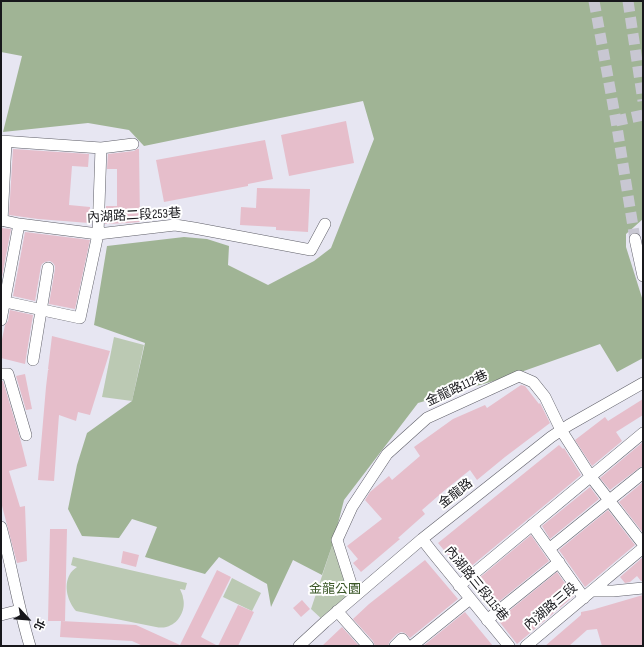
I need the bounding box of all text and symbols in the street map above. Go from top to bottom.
street label: 內湖路二段253巷 [87,206,181,226]
street label: 金龍路112巷 [424,368,490,410]
street label: 金龍路 [436,476,476,512]
street label: 內湖路三段115巷 [441,543,511,625]
street label: 內湖路三段 [521,580,581,634]
park label: 金龍公園 [309,582,361,598]
north arrow [8,599,48,639]
text: 北 [31,617,47,632]

